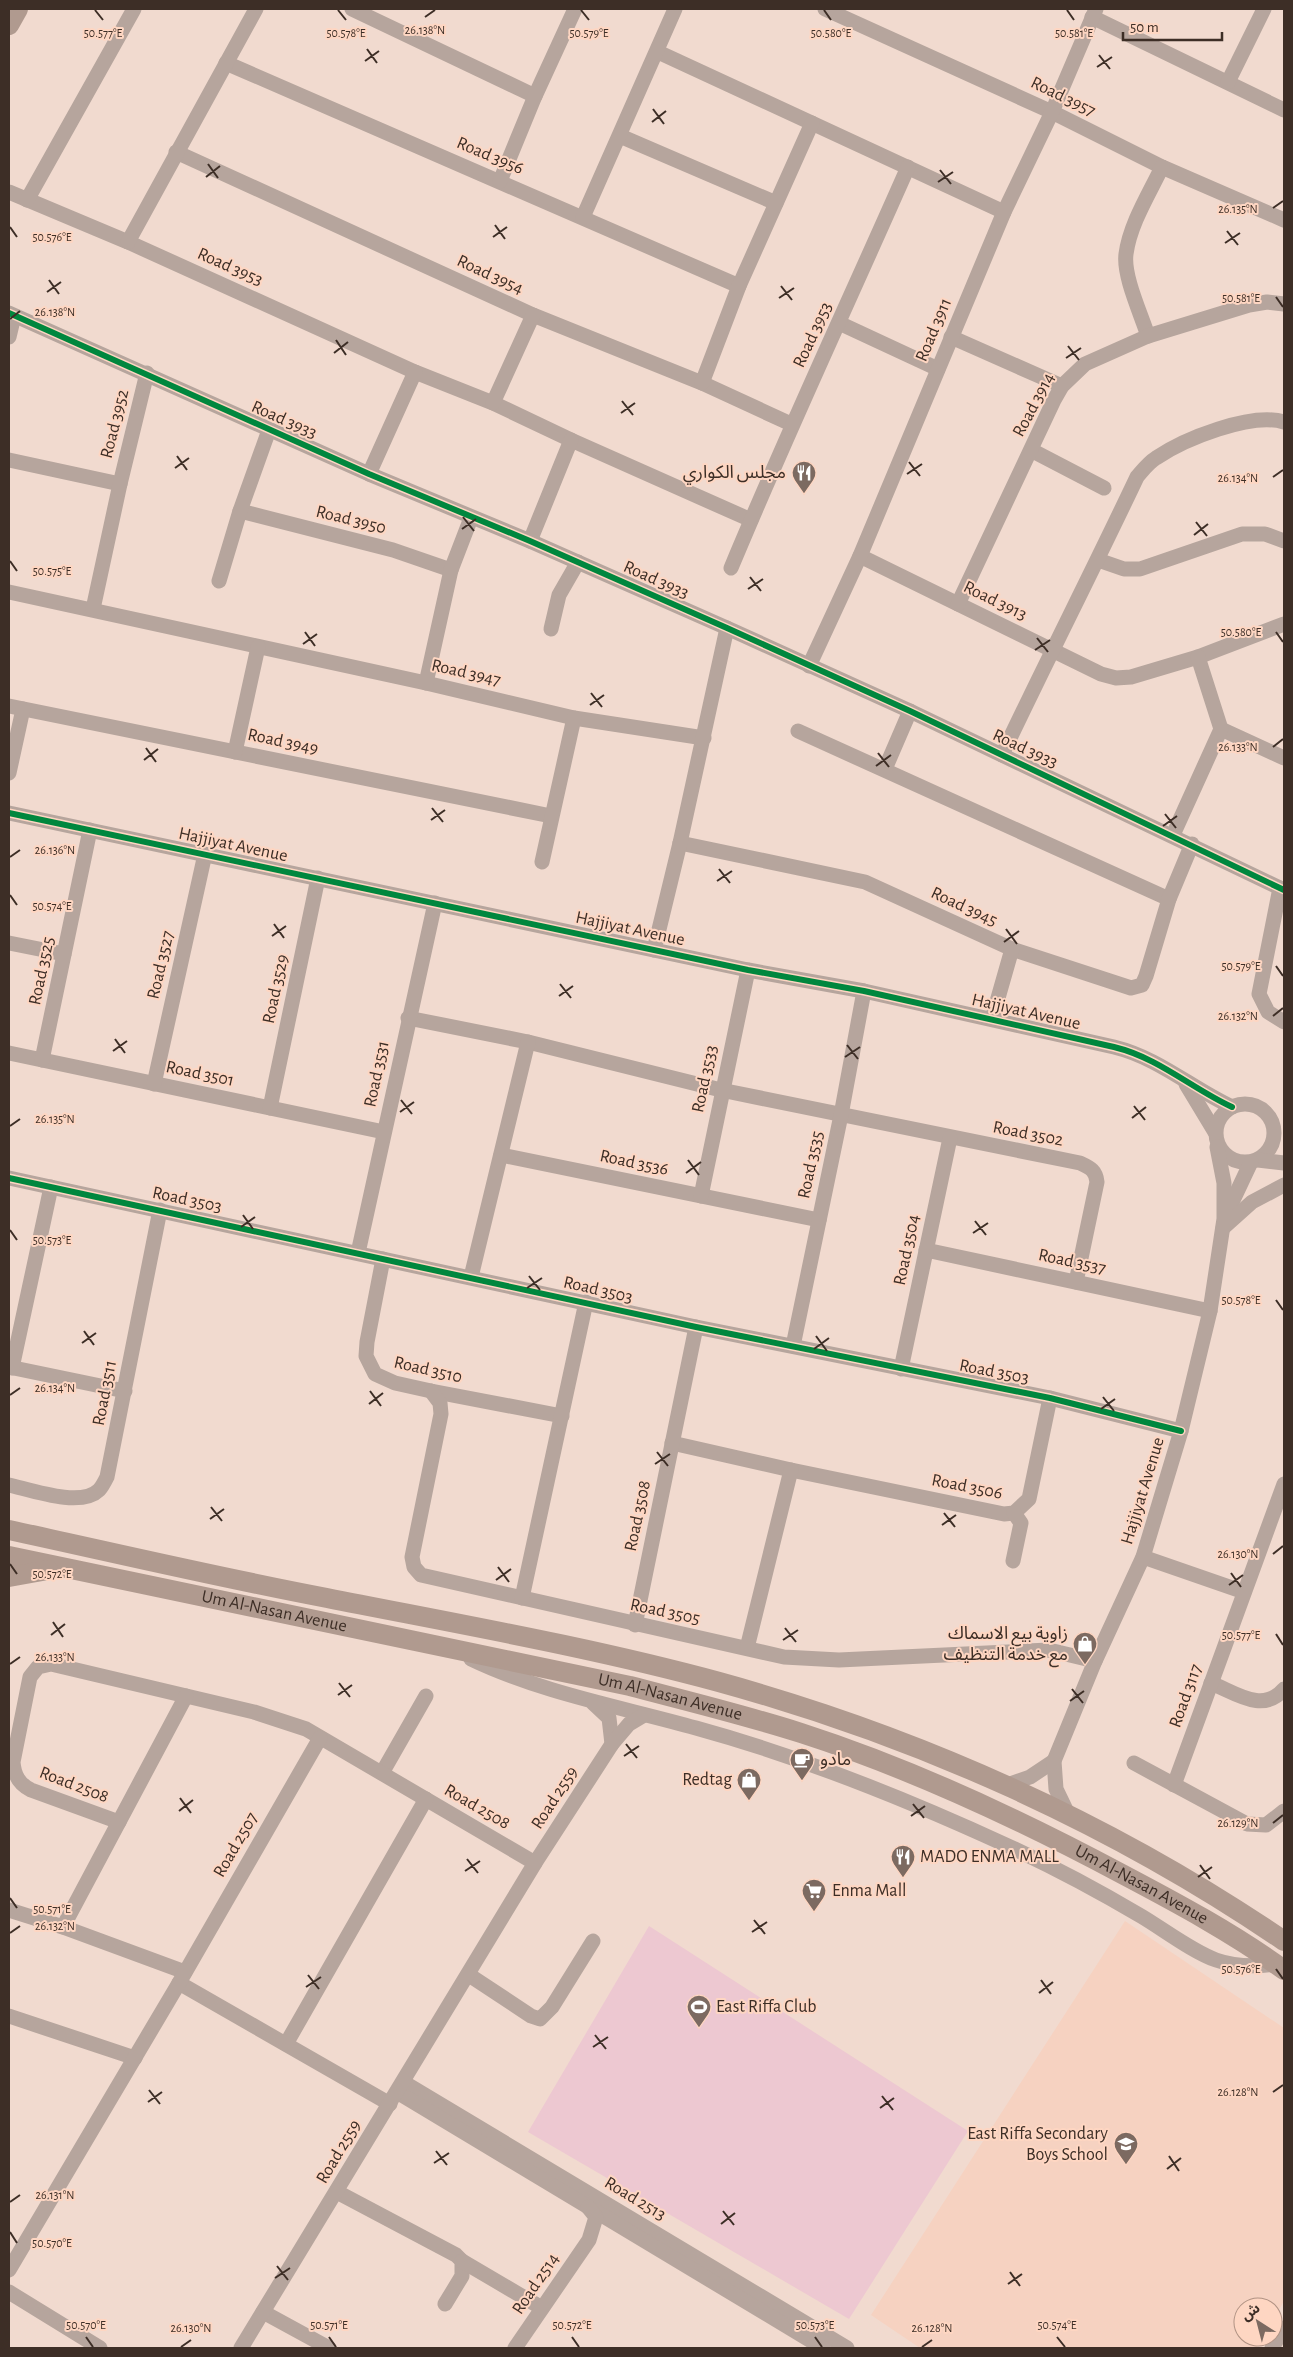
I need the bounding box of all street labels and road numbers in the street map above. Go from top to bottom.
street label: Road 3957 [1028,74,1098,120]
street label: Road 3956 [454,134,526,178]
street label: Road 3953 [195,245,265,289]
street label: Road 3954 [454,252,526,298]
street label: Road 3911 [913,296,955,364]
street label: Road 3953 [790,300,836,370]
street label: Road 3914 [1010,370,1058,440]
street label: Road 3952 [98,388,132,460]
street label: Road 3933 [249,398,319,442]
street label: Road 3950 [314,503,388,537]
street label: Road 3933 [621,558,691,602]
street label: Road 3913 [960,578,1030,624]
street label: Road 3947 [429,656,503,690]
street label: Road 3949 [246,726,320,758]
street label: Road 3933 [990,726,1060,772]
street label: Hajjiyat Avenue [177,825,289,865]
street label: Road 3945 [928,884,1000,930]
street label: Hajjiyat Avenue [574,909,686,949]
street label: Road 3527 [144,929,178,1001]
street label: Road 3525 [26,935,58,1007]
street label: Road 3529 [260,953,292,1025]
street label: Hajjiyat Avenue [970,991,1082,1033]
street label: Road 3531 [361,1039,393,1109]
street label: Road 3533 [689,1044,721,1114]
street label: Road 3501 [164,1058,236,1090]
street label: Road 3502 [991,1118,1065,1150]
street label: Road 3535 [795,1130,827,1200]
street label: Road 3536 [598,1147,670,1179]
street label: Road 3503 [151,1184,223,1216]
street label: Road 3504 [891,1213,923,1287]
street label: Road 3537 [1037,1246,1107,1278]
street label: Road 3503 [562,1273,634,1307]
street label: Road 3510 [392,1353,464,1387]
street label: Road 3503 [958,1356,1030,1388]
street label: Road 3511 [90,1359,120,1427]
street label: Hajjiyat Avenue [1118,1435,1168,1547]
street label: Road 3506 [930,1471,1004,1503]
street label: Road 3508 [622,1479,654,1553]
street label: Um Al-Nasan Avenue [200,1588,349,1636]
street label: Road 3505 [629,1596,701,1628]
street label: Road 3117 [1166,1662,1206,1730]
street label: Um Al-Nasan Avenue [596,1671,744,1724]
street label: Road 2508 [37,1764,111,1806]
street label: Road 2559 [528,1764,582,1832]
street label: Road 2508 [441,1781,513,1833]
street label: Road 2507 [210,1810,262,1880]
street label: Um Al-Nasan Avenue [1072,1842,1211,1928]
street label: Road 2559 [313,2117,365,2187]
street label: Road 2513 [601,2174,669,2224]
street label: Road 2514 [509,2250,563,2318]

